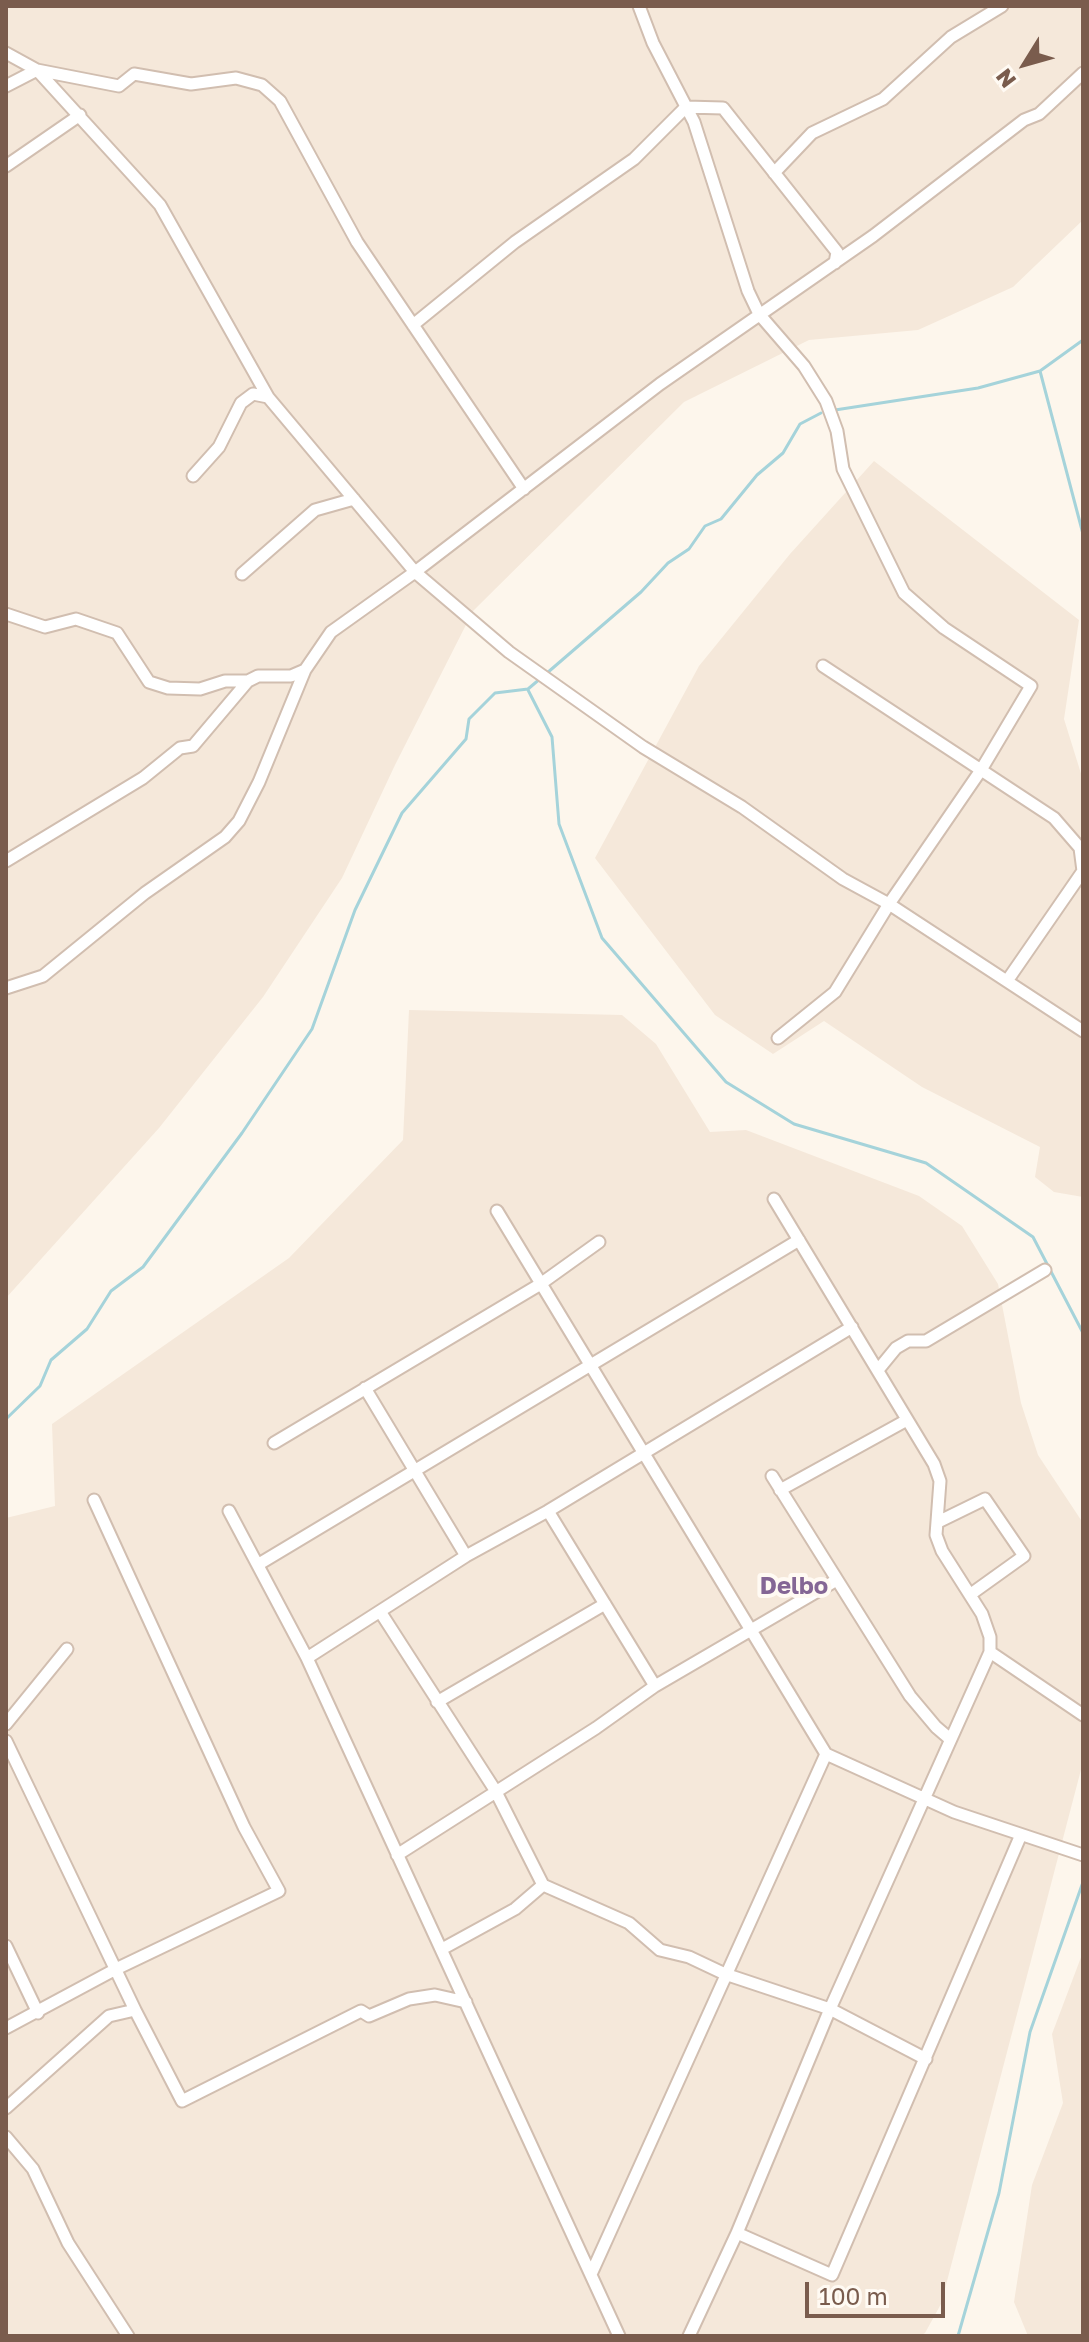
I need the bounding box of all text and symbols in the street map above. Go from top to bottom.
north arrow [985,24,1065,104]
text: N [990,64,1021,94]
district label: Delbo [760,1572,828,1600]
scale bar [809,2266,949,2316]
text: 100 m [819,2281,888,2310]

